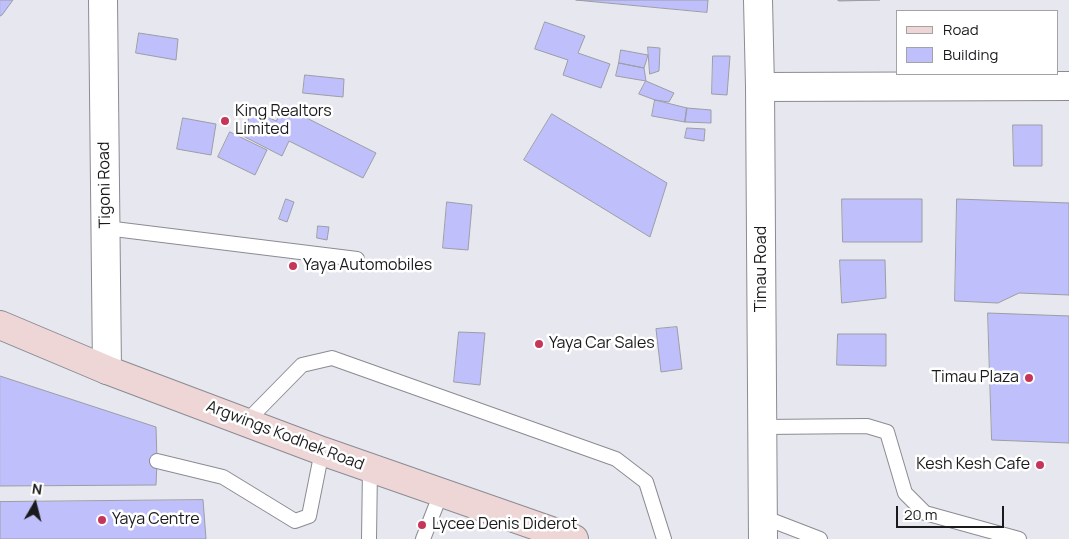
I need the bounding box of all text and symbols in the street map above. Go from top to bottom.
legend [896,10,1059,75]
text: Road [943,19,979,40]
text: Building [943,44,998,65]
place label: King Realtors Limited [235,102,332,140]
marker: King Realtors Limited [219,115,231,127]
street label: Tigoni Road [95,142,115,228]
street label: Timau Road [752,226,772,312]
place label: Yaya Automobiles [303,256,432,276]
marker: Yaya Automobiles [287,260,299,272]
place label: Yaya Car Sales [549,334,655,354]
marker: Yaya Car Sales [533,338,545,350]
place label: Timau Plaza [931,368,1019,388]
marker: Timau Plaza [1023,372,1035,384]
street label: Argwings Kodhek Road [203,397,367,475]
place label: Kesh Kesh Cafe [916,455,1030,475]
marker: Kesh Kesh Cafe [1034,459,1046,471]
north arrow [10,479,60,529]
text: N [31,479,43,499]
scale bar [899,496,1006,528]
text: 20 m [904,504,937,525]
place label: Yaya Centre [112,510,200,530]
marker: Yaya Centre [96,514,108,526]
place label: Lycee Denis Diderot [432,515,577,535]
marker: Lycee Denis Diderot [416,519,428,531]

